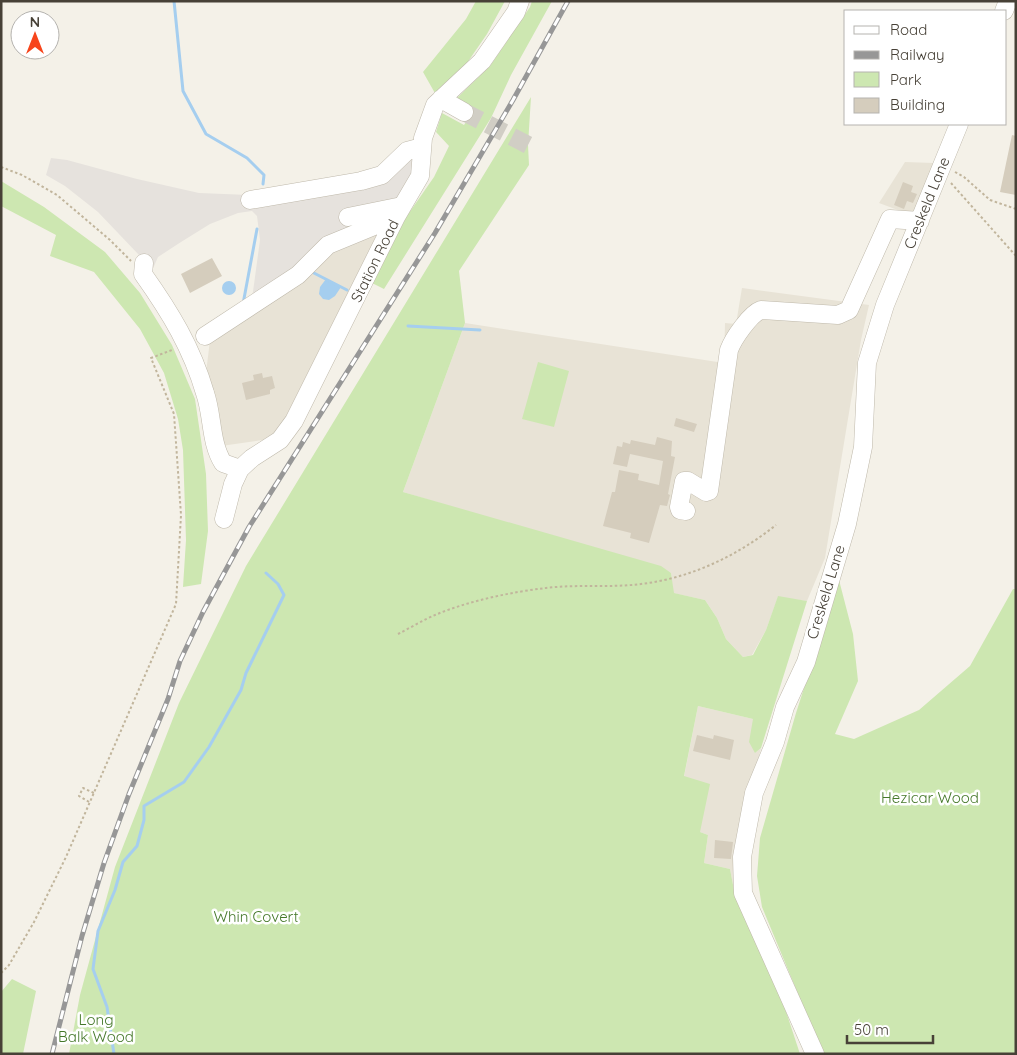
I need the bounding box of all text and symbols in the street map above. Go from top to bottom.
north arrow [10,10,60,60]
legend [844,10,1007,125]
text: N [30,13,40,31]
text: Road [890,20,927,39]
text: Railway [890,45,945,64]
text: Park [890,70,922,89]
text: Building [890,95,945,114]
street label: Creskeld Lane [899,154,954,252]
street label: Station Road [346,216,403,305]
street label: Creskeld Lane [802,542,849,641]
park label: Hezicar Wood [881,788,979,807]
park label: Whin Covert [214,907,298,926]
park label: Long Balk Wood [58,1010,134,1046]
scale bar [847,1012,933,1044]
text: 50 m [854,1020,889,1039]

